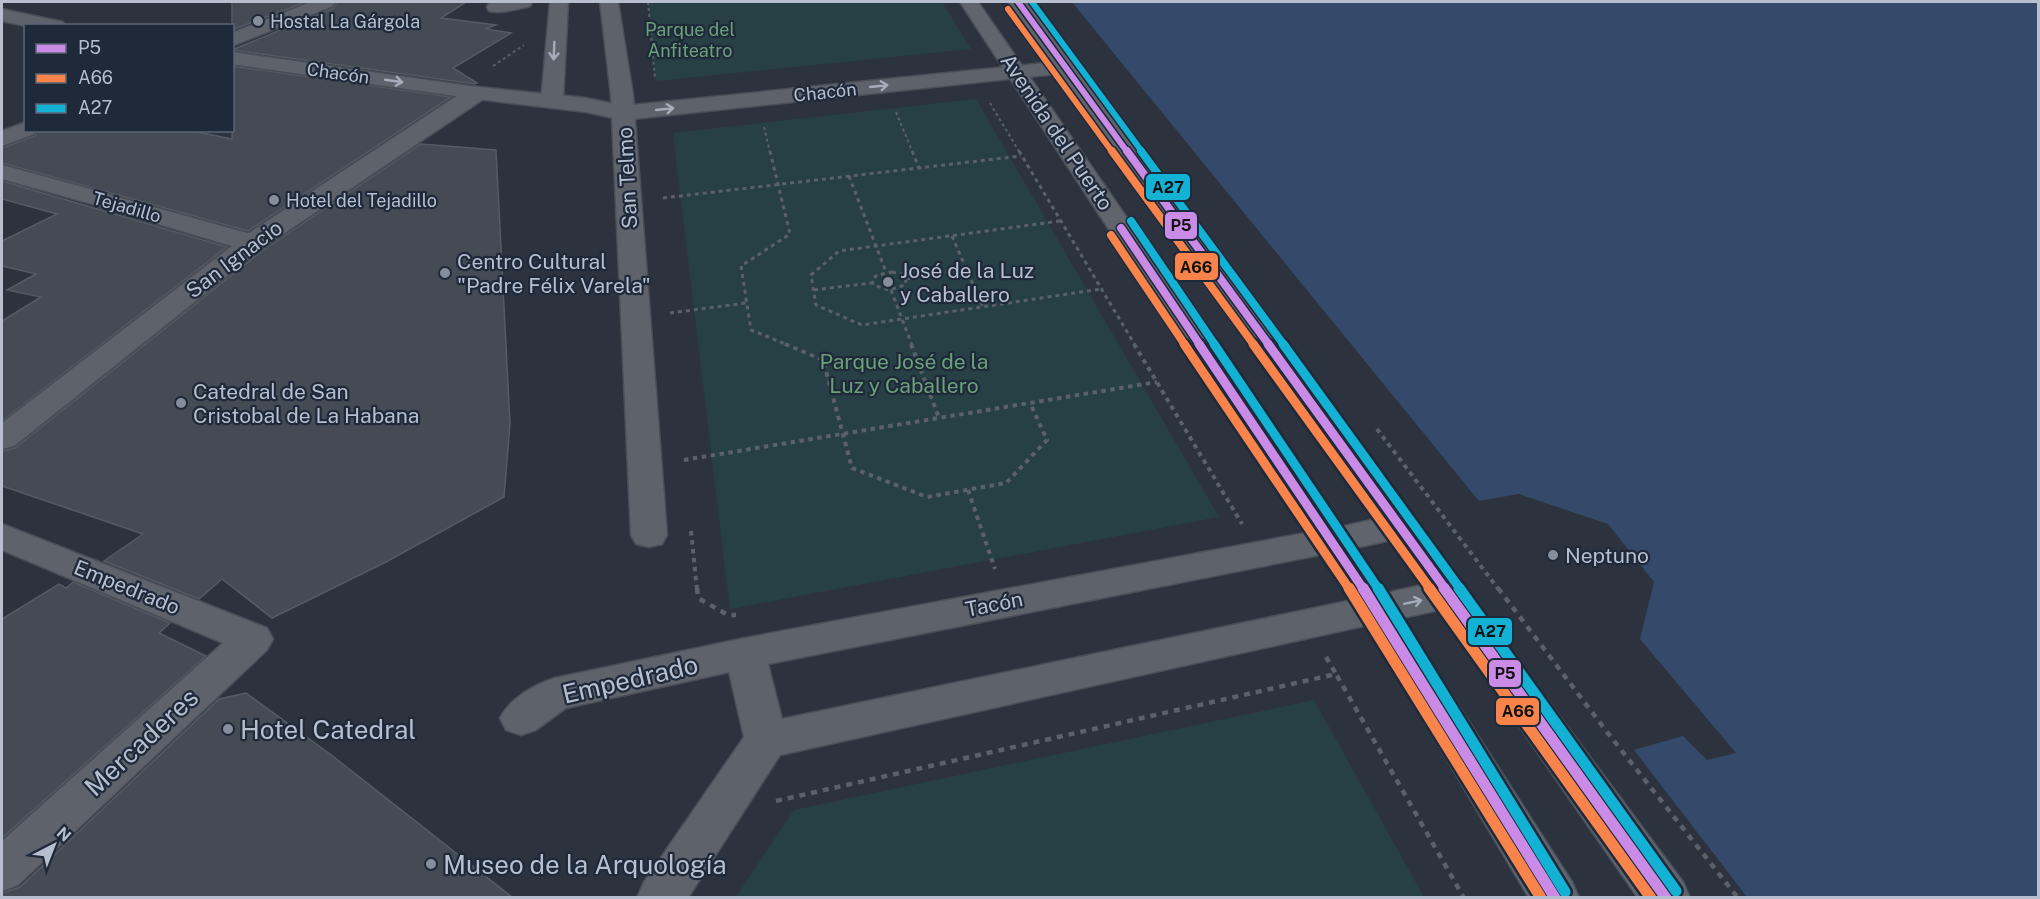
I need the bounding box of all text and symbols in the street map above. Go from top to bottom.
place label: Hostal La Gárgola [270,11,420,32]
marker: Hostal La Gárgola [251,14,265,28]
park label: Parque del Anfiteatro [645,19,735,61]
legend [24,24,234,132]
text: P5 [78,37,101,58]
one-way arrow [549,41,560,61]
street label: Avenida del Puerto [995,49,1119,215]
street label: Chacón [305,58,371,88]
text: A66 [78,67,113,88]
one-way arrow [384,76,404,87]
street label: Chacón [793,78,857,106]
one-way arrow [869,80,889,91]
text: A27 [78,97,112,118]
one-way arrow [654,103,674,114]
street label: San Telmo [612,126,642,230]
line badge: A27 [1145,173,1191,201]
text: A27 [1152,178,1184,197]
street label: Tejadillo [90,187,164,227]
place label: Hotel del Tejadillo [286,190,437,211]
marker: Hotel del Tejadillo [267,193,281,207]
line badge: P5 [1164,211,1198,240]
street label: San Ignacio [181,215,287,303]
text: P5 [1170,216,1192,235]
place label: Centro Cultural "Padre Félix Varela" [457,249,651,298]
line badge: A66 [1174,252,1219,281]
place label: José de la Luz y Caballero [900,258,1034,307]
text: A66 [1180,258,1212,277]
marker: Centro Cultural "Padre Félix Varela" [438,266,452,280]
marker: José de la Luz y Caballero [881,275,895,289]
park label: Parque José de la Luz y Caballero [820,349,988,398]
place label: Catedral de San Cristobal de La Habana [193,379,419,428]
marker: Catedral de San Cristobal de La Habana [174,396,188,410]
place label: Neptuno [1565,543,1649,568]
marker: Neptuno [1546,548,1560,562]
street label: Empedrado [70,554,184,620]
street label: Tacón [963,586,1025,622]
one-way arrow [1403,595,1422,607]
line badge: A27 [1467,617,1513,646]
text: A27 [1474,622,1506,641]
street label: Empedrado [559,648,701,710]
line badge: P5 [1488,659,1522,688]
text: P5 [1494,664,1516,683]
street label: Mercaderes [78,682,204,802]
line badge: A66 [1495,697,1540,726]
text: A66 [1502,702,1534,721]
place label: Hotel Catedral [240,714,416,745]
marker: Hotel Catedral [221,722,235,736]
north arrow [24,815,84,875]
text: N [53,823,75,845]
place label: Museo de la Arquología [443,849,727,880]
marker: Museo de la Arquología [424,857,438,871]

